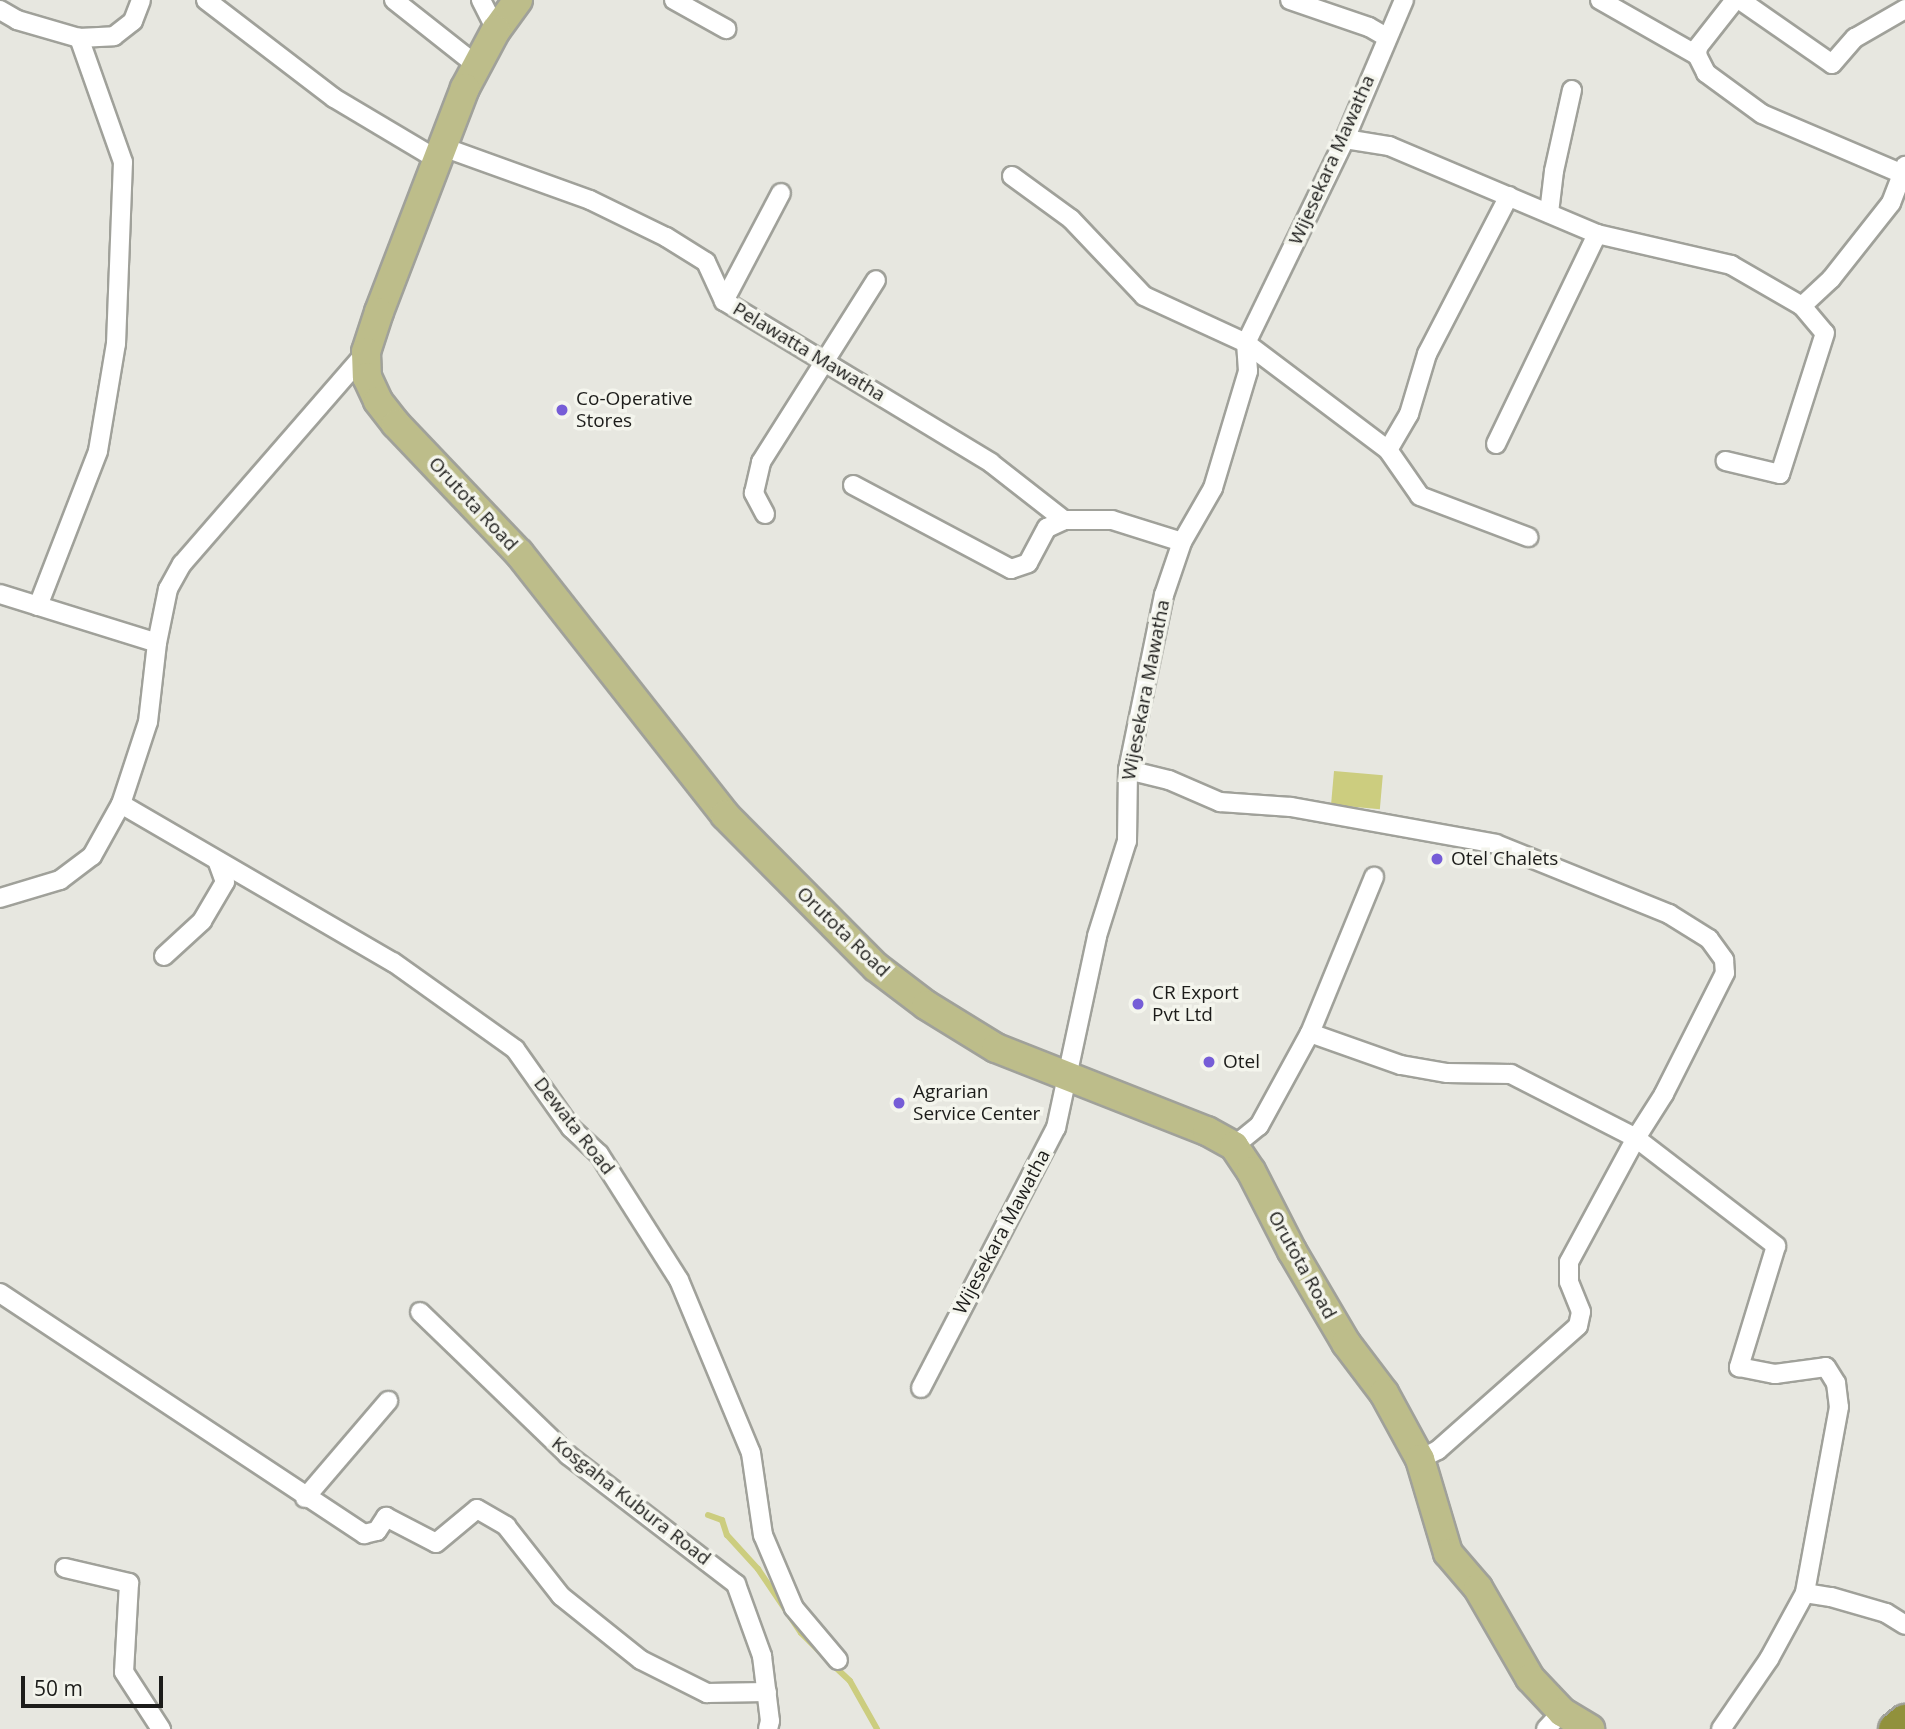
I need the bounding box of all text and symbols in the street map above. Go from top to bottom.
street label: Wijesekara Mawatha [1284,72,1380,248]
street label: Pelawatta Mawatha [729,298,889,406]
place label: Co-Operative Stores [576,388,693,432]
marker: Co-Operative Stores [554,402,570,418]
street label: Orutota Road [424,452,522,556]
street label: Wijesekara Mawatha [1117,598,1175,782]
place label: Otel Chalets [1451,848,1558,870]
marker: Otel Chalets [1429,851,1445,867]
street label: Orutota Road [792,882,894,982]
place label: CR Export Pvt Ltd [1152,982,1239,1026]
marker: CR Export Pvt Ltd [1130,996,1146,1012]
place label: Otel [1223,1051,1260,1073]
marker: Otel [1201,1054,1217,1070]
street label: Dewata Road [529,1073,619,1179]
place label: Agrarian Service Center [913,1081,1040,1125]
marker: Agrarian Service Center [891,1095,907,1111]
street label: Wijesekara Mawatha [949,1146,1055,1318]
street label: Orutota Road [1263,1207,1341,1323]
street label: Kosgaha Kubura Road [547,1432,715,1570]
scale bar [24,1662,166,1706]
text: 50 m [34,1674,83,1702]

